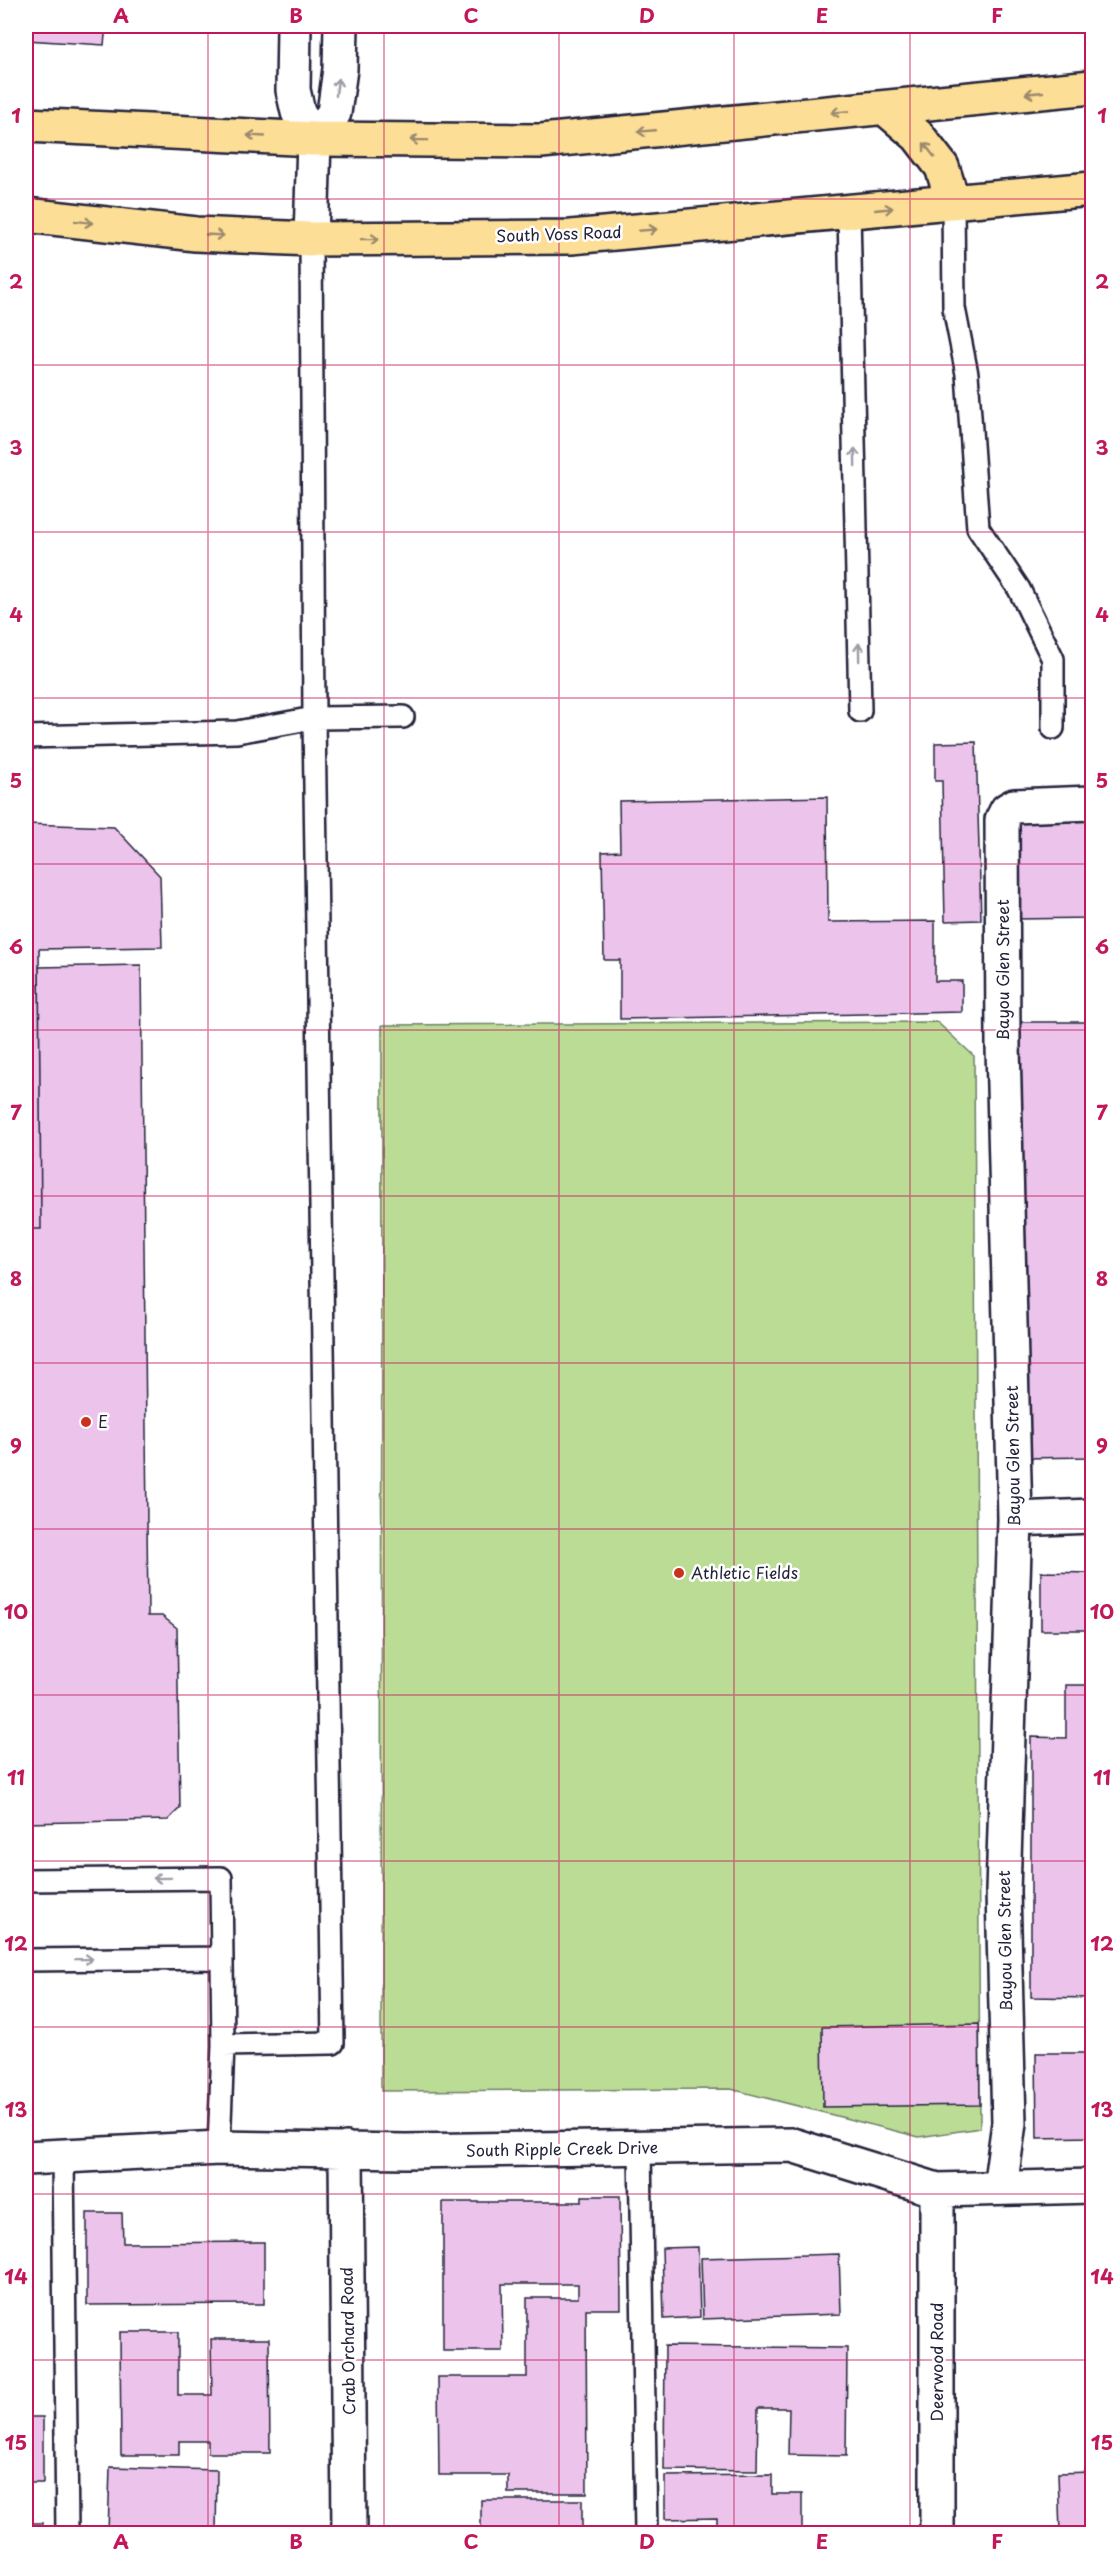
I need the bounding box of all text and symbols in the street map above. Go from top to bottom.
text: A [113,0,129,30]
text: B [289,0,303,30]
text: C [463,0,479,30]
text: D [639,0,655,30]
text: E [816,0,828,30]
text: F [991,0,1003,30]
one-way arrow [332,77,343,97]
one-way arrow [1025,88,1045,99]
text: 1 [11,100,21,130]
text: 1 [1097,100,1107,130]
one-way arrow [831,107,851,118]
one-way arrow [637,126,657,137]
one-way arrow [246,130,266,141]
one-way arrow [410,134,430,145]
one-way arrow [922,142,935,158]
one-way arrow [874,203,894,214]
one-way arrow [73,217,93,228]
street label: South Voss Road [496,219,622,247]
one-way arrow [638,224,658,235]
one-way arrow [205,229,225,240]
one-way arrow [359,233,379,245]
text: 2 [9,266,23,296]
text: 2 [1095,266,1109,296]
text: 3 [9,432,23,462]
text: 3 [1095,432,1109,462]
one-way arrow [849,448,861,468]
text: 4 [9,599,23,629]
text: 4 [1095,599,1109,629]
one-way arrow [853,643,865,663]
text: 5 [10,765,22,795]
text: 5 [1096,765,1108,795]
street label: Bayou Glen Street [990,899,1014,1041]
text: 6 [9,931,23,961]
text: 6 [1095,931,1109,961]
text: 7 [10,1097,22,1127]
text: 7 [1096,1097,1108,1127]
text: 8 [10,1263,22,1293]
text: 8 [1096,1263,1108,1293]
street label: Bayou Glen Street [999,1385,1025,1527]
place label: E [98,1409,108,1433]
marker: E [79,1415,93,1429]
text: 9 [10,1430,22,1460]
text: 9 [1096,1430,1108,1460]
place label: Athletic Fields [691,1560,798,1584]
marker: Athletic Fields [672,1566,686,1580]
text: 10 [4,1596,28,1626]
text: 10 [1090,1596,1114,1626]
text: 11 [7,1762,25,1792]
text: 11 [1093,1762,1111,1792]
street label: Bayou Glen Street [991,1870,1017,2012]
one-way arrow [153,1872,173,1884]
text: 12 [4,1928,28,1958]
text: 12 [1090,1928,1114,1958]
one-way arrow [73,1953,93,1965]
text: 13 [5,2094,27,2124]
text: 13 [1091,2094,1113,2124]
street label: South Ripple Creek Drive [466,2134,658,2162]
text: 14 [4,2261,28,2291]
text: 14 [1090,2261,1114,2291]
street label: Crab Orchard Road [334,2267,360,2415]
street label: Deerwood Road [924,2302,948,2422]
text: 15 [5,2427,27,2457]
text: 15 [1091,2427,1113,2457]
text: A [113,2526,129,2556]
text: B [289,2526,303,2556]
text: C [463,2526,479,2556]
text: D [639,2526,655,2556]
text: E [816,2526,828,2556]
text: F [991,2526,1003,2556]

